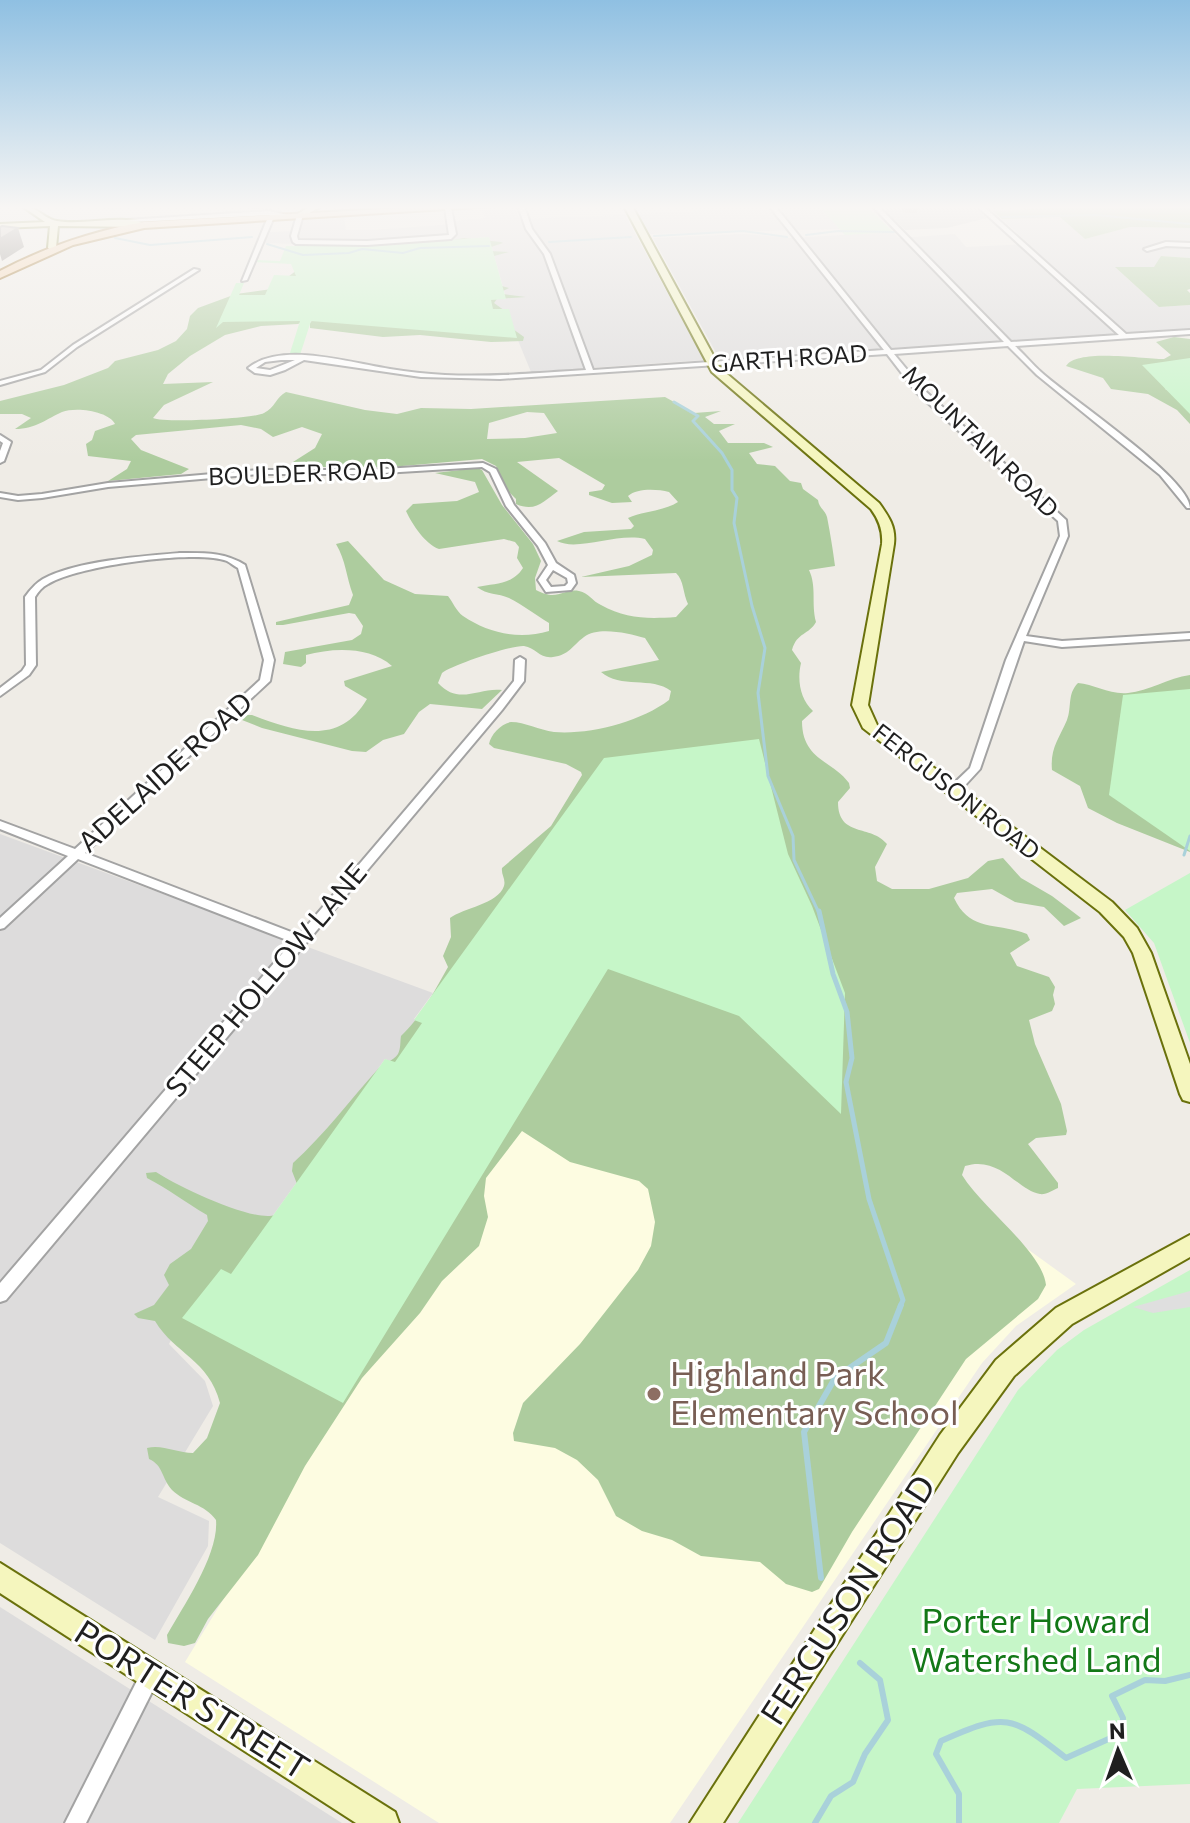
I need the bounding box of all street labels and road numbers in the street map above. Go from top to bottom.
street label: GARTH ROAD [710,338,868,377]
street label: MOUNTAIN ROAD [897,359,1065,523]
street label: BOULDER ROAD [208,455,396,490]
street label: ADELAIDE ROAD [70,684,258,858]
street label: FERGUSON ROAD [868,717,1046,865]
street label: STEEP HOLLOW LANE [157,855,373,1103]
street label: FERGUSON ROAD [750,1466,943,1732]
street label: PORTER STREET [68,1609,318,1787]

